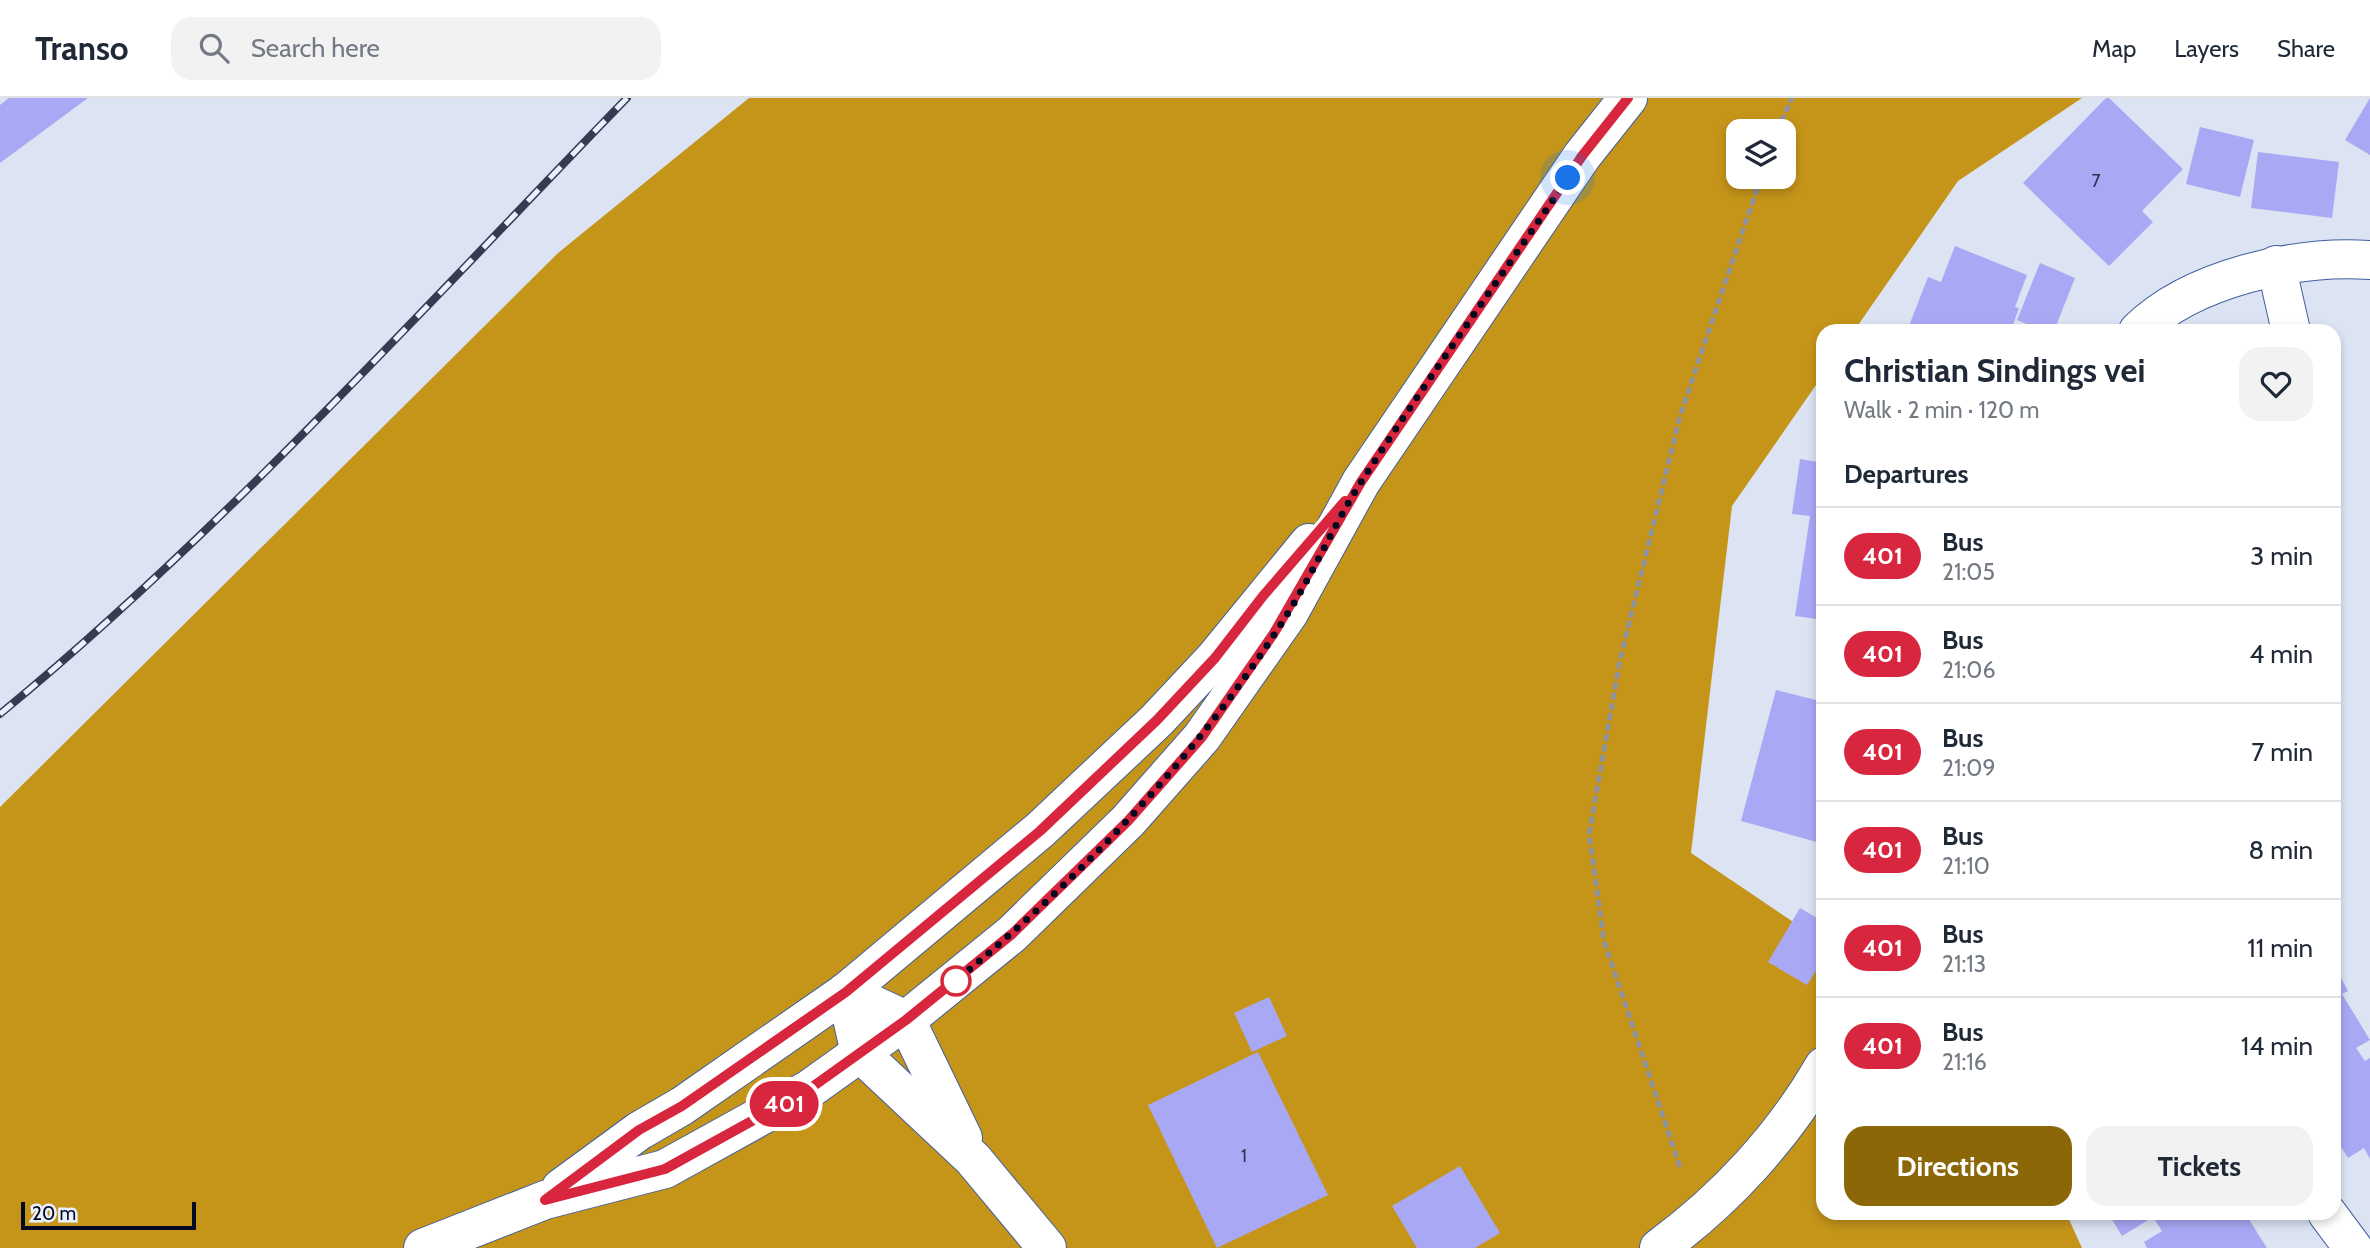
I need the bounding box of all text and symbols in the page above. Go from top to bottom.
search box [171,17,661,80]
text: Transo [35,28,129,68]
icon: search [195,29,233,67]
text: Search here [251,32,380,64]
text: Map [2092,34,2136,63]
text: Layers [2174,34,2239,63]
text: Share [2277,34,2335,63]
map controls [1726,119,1796,189]
button: layers [1726,119,1796,189]
your location [1550,160,1585,195]
house number: 7 [2091,170,2101,192]
button: heart [2239,347,2313,421]
text: Christian Sindings vei [1844,350,2145,390]
text: Walk · 2 min · 120 m [1844,396,2039,424]
text: Departures [1844,458,1968,490]
text: Bus [1942,526,1983,558]
text: 3 min [2250,540,2313,572]
text: 401 [1862,541,1903,570]
text: 21:05 [1942,558,1995,586]
text: Bus [1942,624,1983,656]
text: 4 min [2249,638,2313,670]
text: 401 [1862,639,1903,668]
text: 21:06 [1942,656,1995,684]
text: Bus [1942,722,1983,754]
text: 7 min [2251,736,2313,768]
text: 401 [1862,737,1903,766]
text: 21:09 [1942,754,1995,782]
text: Bus [1942,820,1983,852]
text: 8 min [2249,834,2313,866]
text: 401 [1862,835,1903,864]
text: 21:10 [1942,852,1990,880]
text: Bus [1942,918,1983,950]
text: 11 min [2247,932,2313,964]
text: 401 [1862,933,1903,962]
text: 21:13 [1942,950,1986,978]
unlabelled marker [941,966,971,996]
text: Bus [1942,1016,1983,1048]
text: 14 min [2241,1030,2313,1062]
text: 401 [1862,1031,1903,1060]
text: 21:16 [1942,1048,1987,1076]
line badge: 401 [744,1081,824,1127]
text: 401 [764,1089,804,1118]
button: Directions [1844,1126,2072,1206]
button: Tickets [2086,1126,2313,1206]
house number: 1 [1241,1145,1247,1167]
scale bar [21,1199,196,1231]
text: 20 m [32,1202,76,1225]

